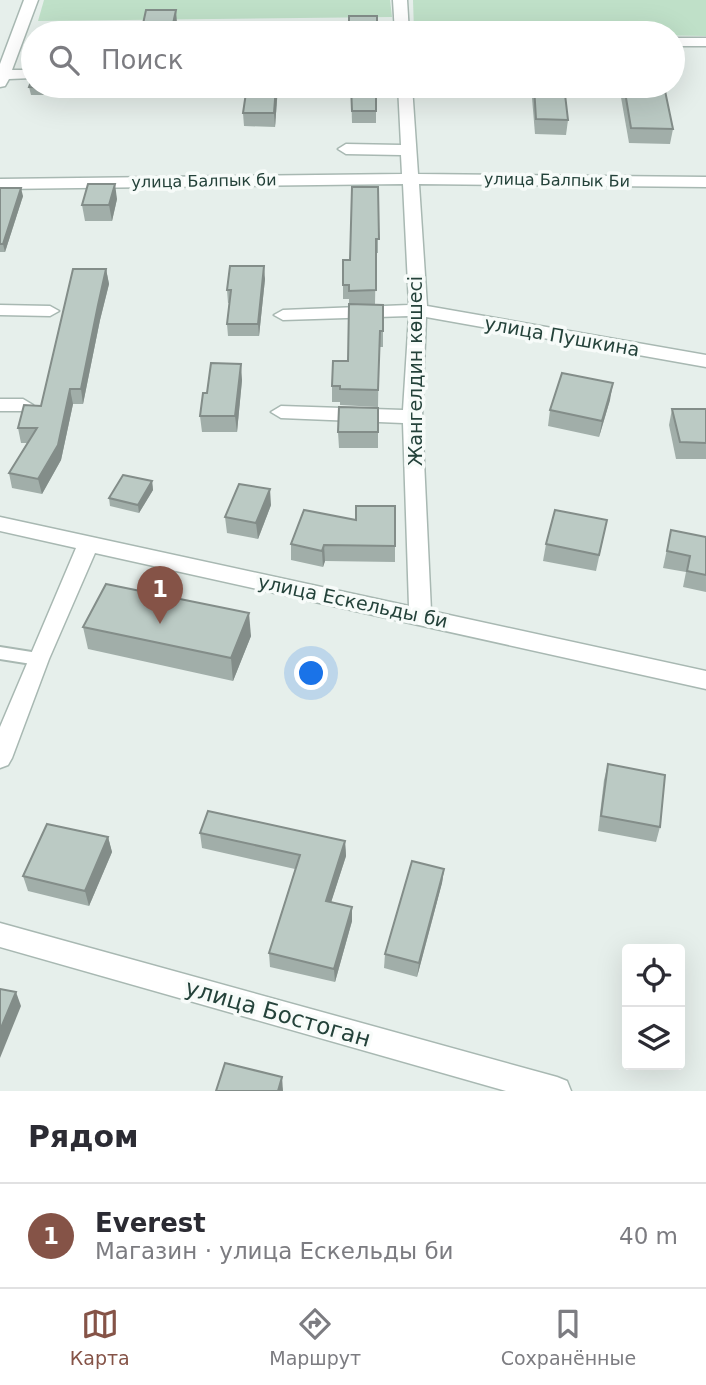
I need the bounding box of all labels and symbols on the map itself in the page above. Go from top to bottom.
street label: улица Балпык Би [484,169,630,191]
street label: улица Балпык би [131,170,277,192]
street label: Жангелдин көшесі [404,276,426,466]
street label: улица Пушкина [483,312,641,360]
pin: 1 [137,566,183,624]
street label: улица Ескельды би [256,570,450,632]
your location [294,656,328,690]
street label: улица Бостоган [182,974,374,1052]

